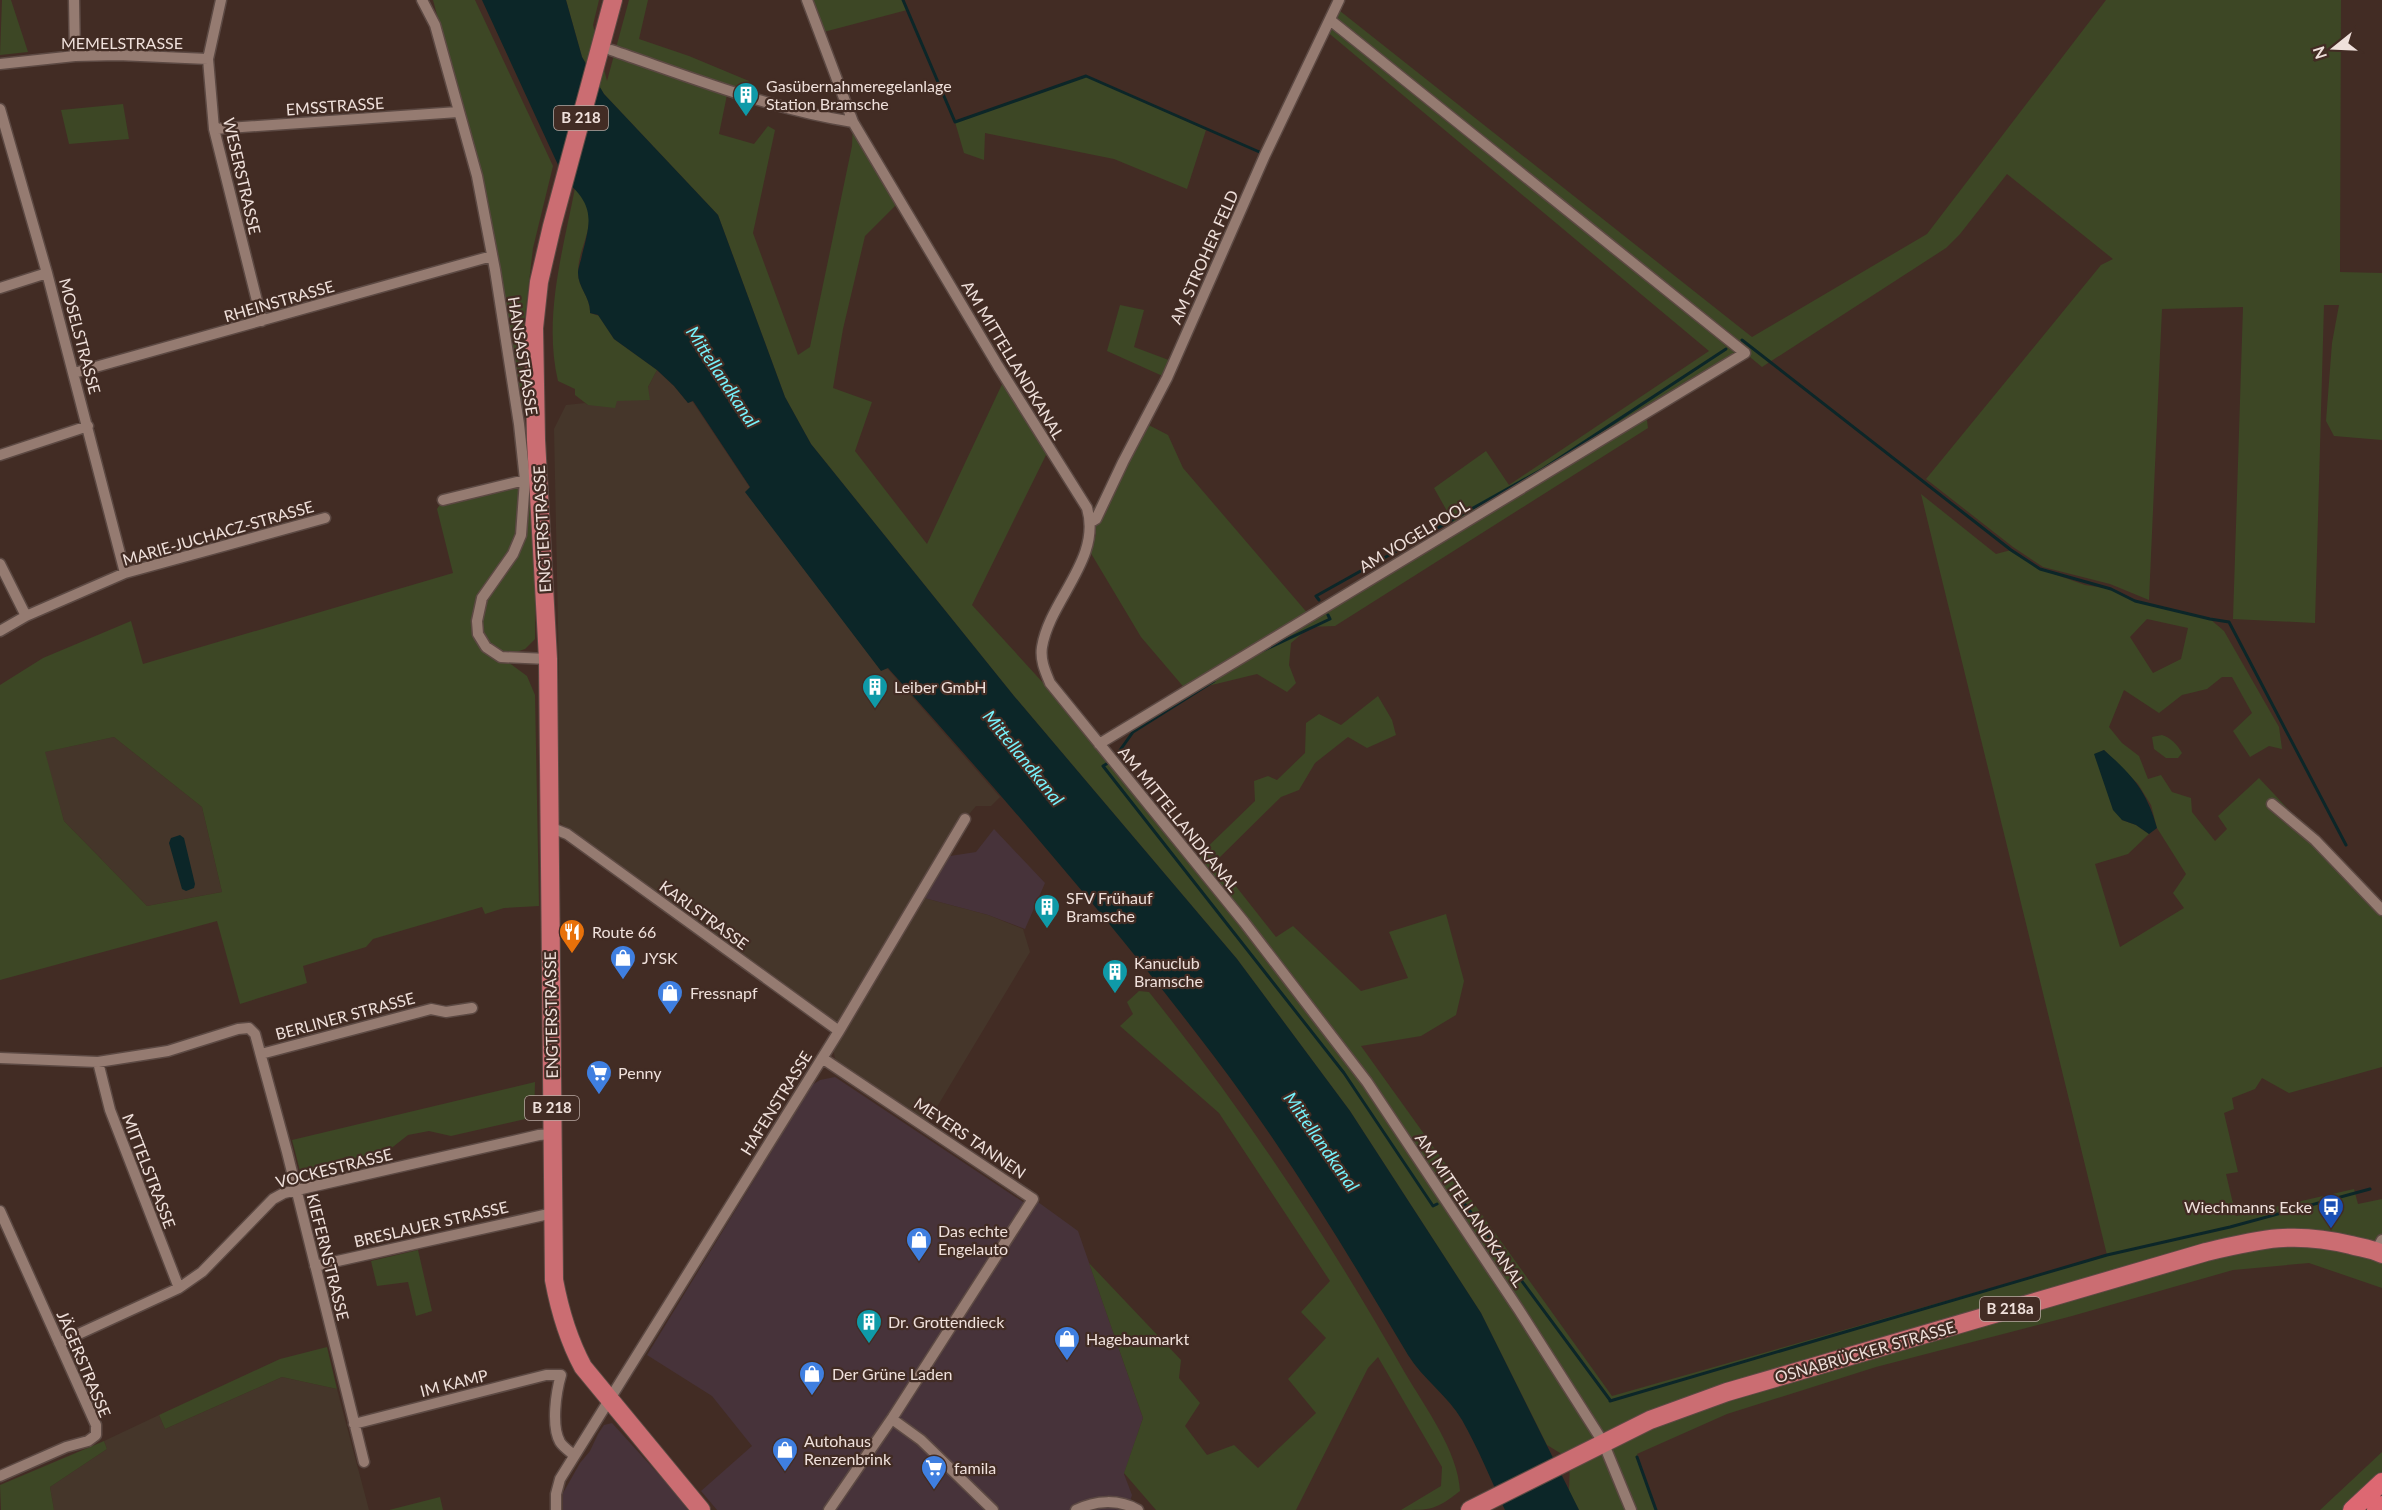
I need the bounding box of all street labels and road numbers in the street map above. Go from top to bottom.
street label: MEMELSTRASSE [61,33,183,52]
street label: EMSSTRASSE [285,93,385,118]
road number: B 218 [554,106,608,130]
street label: WESERSTRASSE [220,116,265,236]
street label: AM STROHER FELD [1165,187,1242,327]
street label: MOSELSTRASSE [56,276,105,396]
street label: RHEINSTRASSE [222,276,336,325]
street label: AM MITTELLANDKANAL [959,277,1068,442]
street label: HANSASTRASSE [505,295,542,417]
street label: ENGTERSTRASSE [529,465,554,593]
street label: AM VOGELPOOL [1355,495,1472,576]
street label: MARIE-JUCHACZ-STRASSE [120,496,316,569]
street label: AM MITTELLANDKANAL [1115,742,1244,895]
street label: KARLSTRASSE [656,876,752,953]
street label: ENGTERSTRASSE [540,951,561,1079]
street label: BERLINER STRASSE [273,988,417,1043]
street label: HAFENSTRASSE [736,1047,815,1158]
street label: MEYERS TANNEN [911,1093,1030,1182]
road number: B 218 [525,1096,579,1120]
street label: MITTELSTRASSE [119,1111,180,1231]
street label: AM MITTELLANDKANAL [1412,1129,1529,1290]
street label: VOCKESTRASSE [274,1144,394,1191]
street label: KIEFERNSTRASSE [303,1191,353,1322]
street label: BRESLAUER STRASSE [352,1197,510,1251]
road number: B 218a [1980,1297,2040,1321]
street label: JÄGERSTRASSE [54,1308,115,1420]
street label: OSNABRÜCKER STRASSE [1772,1317,1957,1386]
street label: IM KAMP [418,1365,490,1400]

